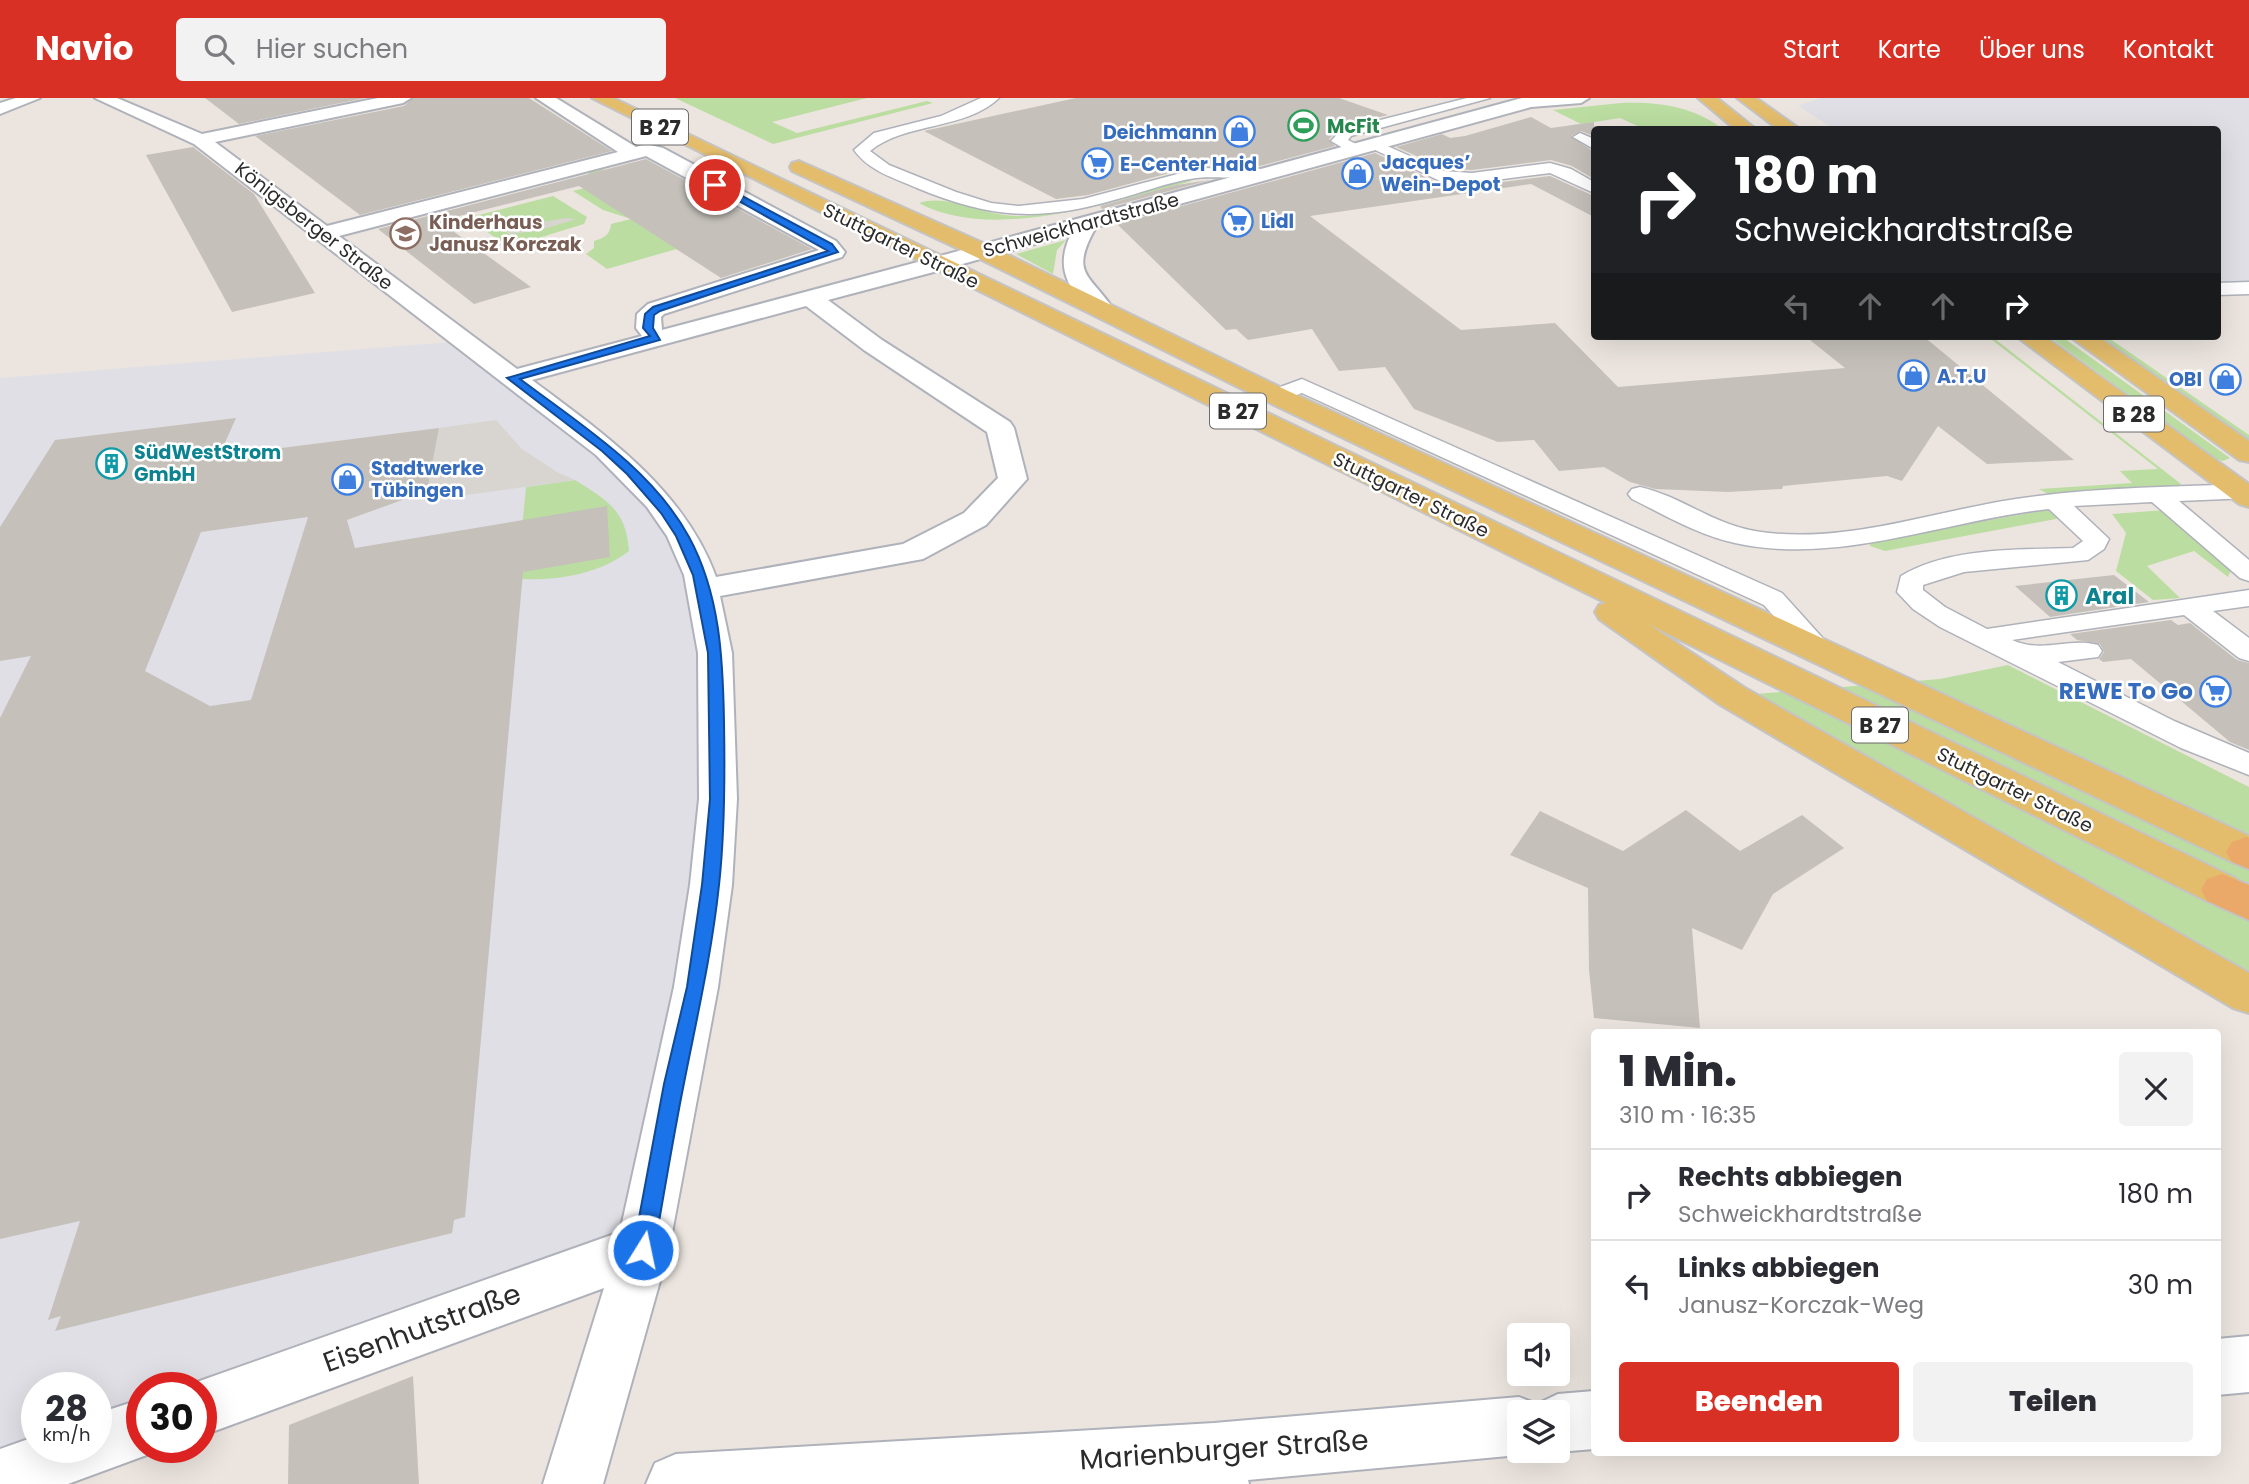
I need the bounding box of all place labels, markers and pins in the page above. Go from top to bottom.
sports icon: McFit [1287,109,1321,143]
place label: McFit [1327,113,1380,140]
shop icon: Deichmann [1223,115,1257,149]
place label: Deichmann [1103,119,1217,146]
supermarket icon: E-Center Haid [1080,147,1114,181]
place label: Jacques’ Wein-Depot [1381,149,1501,198]
place label: E-Center Haid [1120,151,1257,178]
pin [685,155,745,215]
shop icon: Jacques’ Wein-Depot [1341,156,1375,190]
supermarket icon: Lidl [1221,204,1255,238]
place label: Lidl [1261,208,1294,235]
place label: Kinderhaus Janusz Korczak [429,209,582,258]
school or university icon: Kinderhaus Janusz Korczak [389,216,423,250]
shop icon: A.T.U [1897,359,1931,393]
shop icon: OBI [2208,362,2242,396]
place label: A.T.U [1937,363,1986,390]
place label: OBI [2169,366,2202,393]
place label: SüdWestStrom GmbH [134,439,281,488]
building icon: SüdWestStrom GmbH [94,446,128,480]
place label: Stadtwerke Tübingen [371,455,484,504]
shop icon: Stadtwerke Tübingen [331,462,365,496]
building icon: Aral [2045,579,2079,613]
place label: Aral [2085,580,2134,612]
supermarket icon: REWE To Go [2199,674,2233,708]
place label: REWE To Go [2059,675,2193,707]

